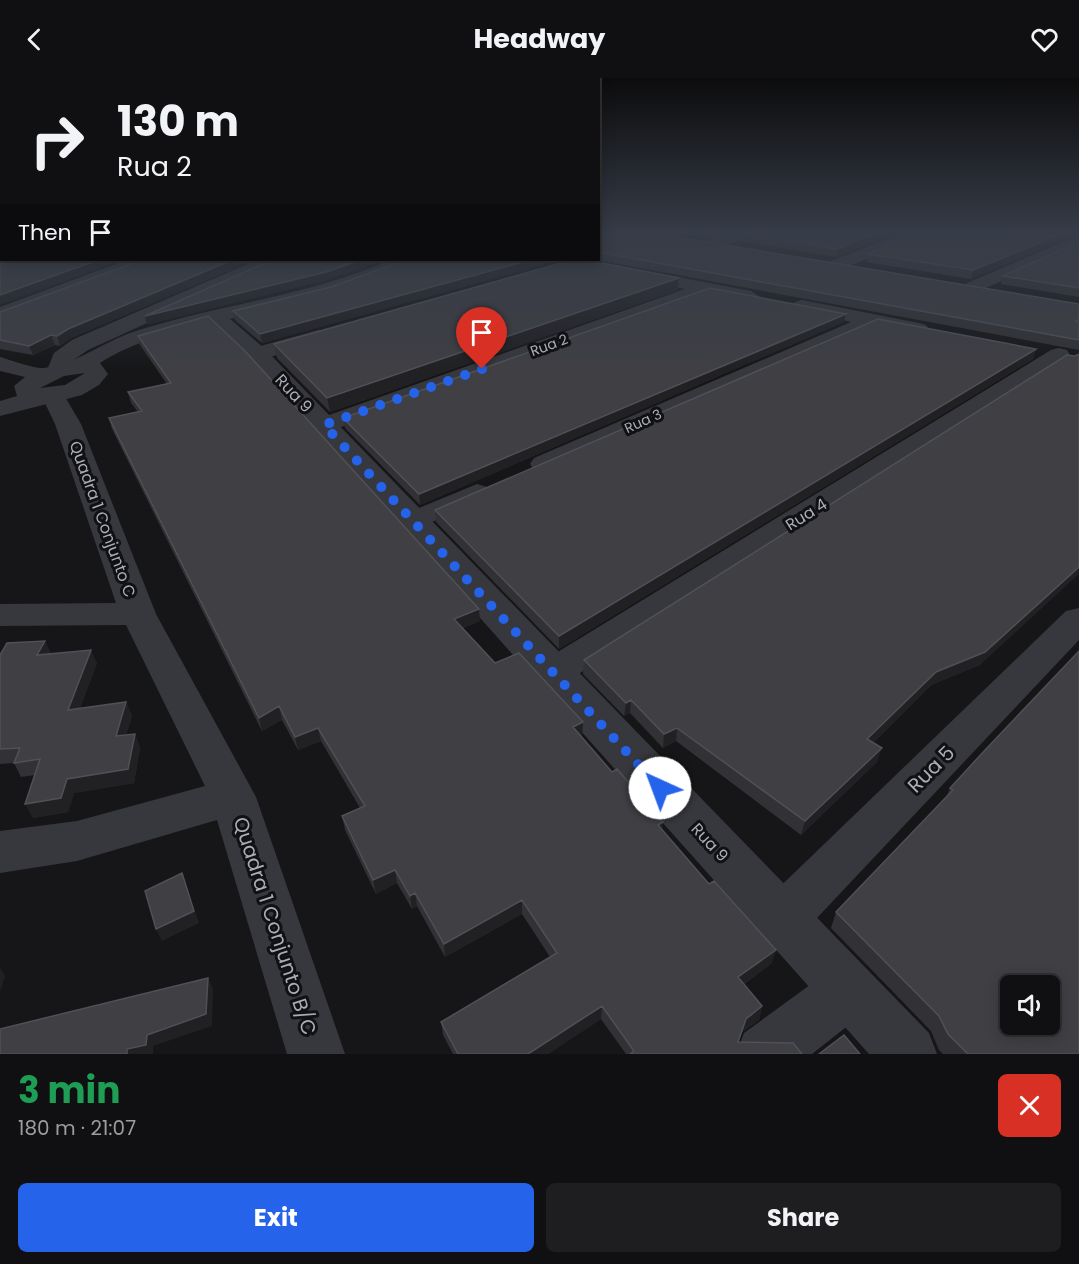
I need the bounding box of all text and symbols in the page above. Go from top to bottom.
text: Headway [474,20,605,57]
icon: back [18,23,51,56]
icon: heart [1028,23,1061,56]
text: 130 m [117,92,239,151]
icon: right [18,102,96,180]
text: Rua 2 [117,148,192,185]
icon: arrive [84,216,117,249]
text: Then [18,217,72,248]
pin [456,307,507,369]
icon: arrive [465,316,498,349]
street label: Rua 2 [527,329,571,361]
street label: Rua 9 [270,369,317,418]
street label: Rua 3 [621,404,665,438]
street label: Quadra 1 Conjunto C [64,438,142,601]
street label: Rua 4 [781,493,831,536]
street label: Rua 5 [901,739,961,799]
position arrow [628,756,692,820]
street label: Quadra 1 Conjunto B/C [226,813,324,1039]
street label: Rua 9 [686,818,733,867]
map controls [1000,975,1060,1035]
button: sound [1000,975,1060,1035]
text: 3 min [18,1065,120,1116]
button: close [998,1074,1061,1137]
text: 180 m · 21:07 [18,1114,136,1142]
button: Exit [18,1183,534,1252]
button: Share [546,1183,1061,1252]

